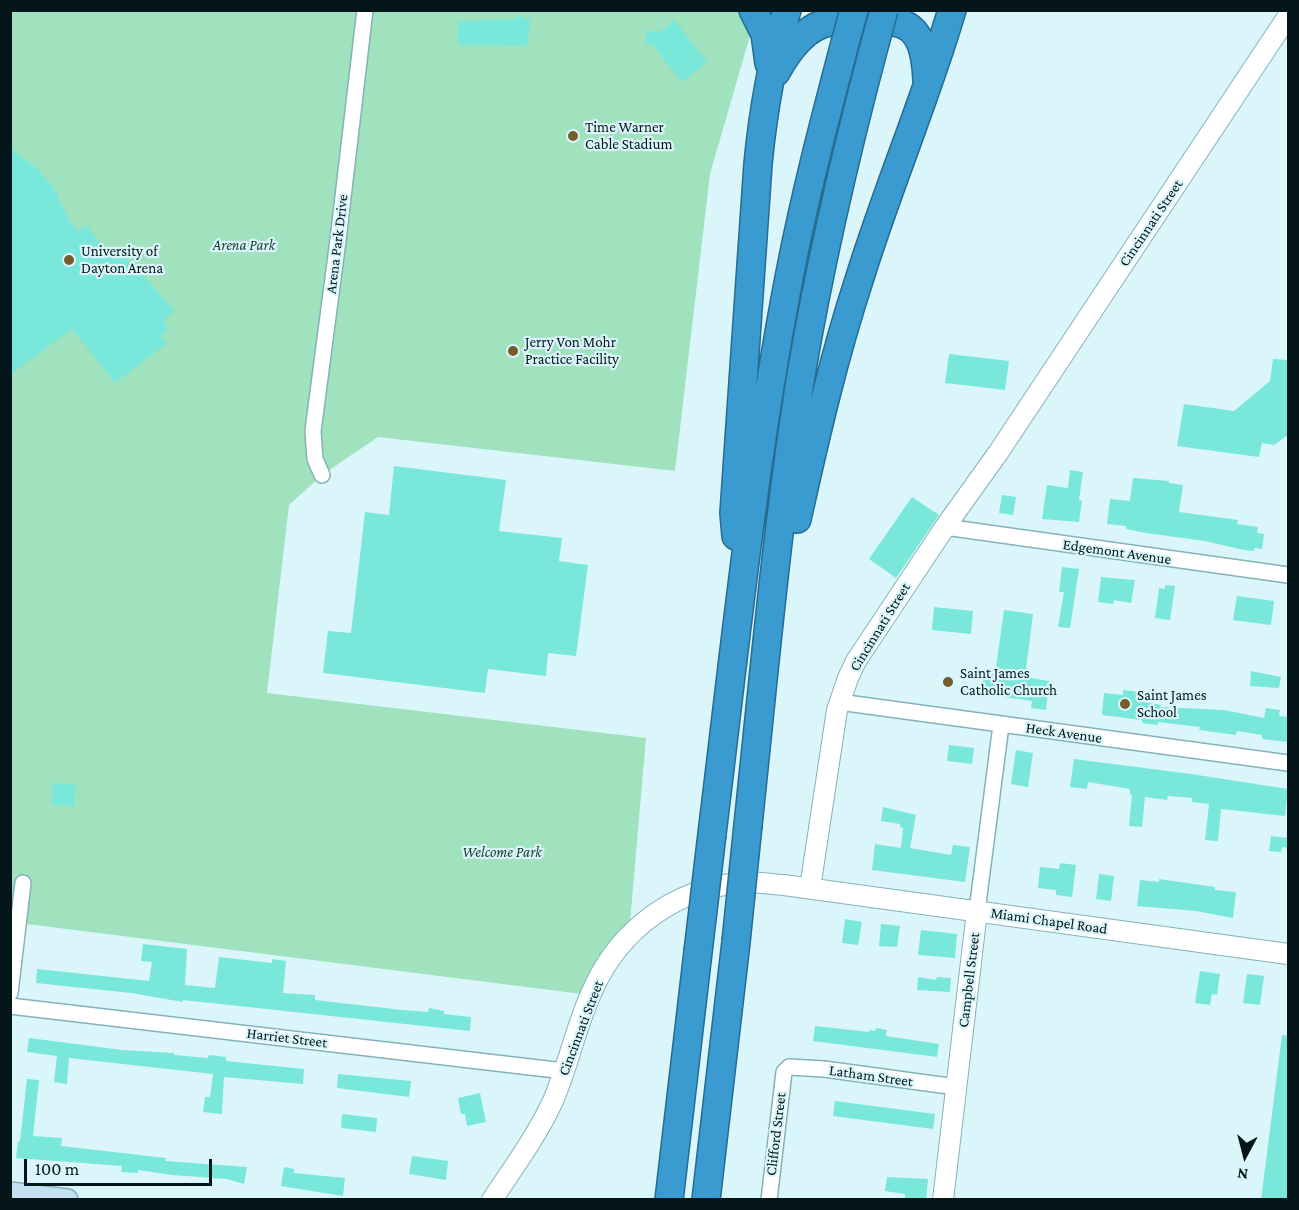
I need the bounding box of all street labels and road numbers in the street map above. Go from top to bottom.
street label: Cincinnati Street [1115,176,1187,270]
street label: Arena Park Drive [322,193,352,295]
street label: Edgemont Avenue [1062,535,1172,569]
street label: Cincinnati Street [846,579,914,675]
street label: Heck Avenue [1025,719,1103,747]
street label: Miami Chapel Road [990,904,1108,938]
street label: Campbell Street [954,931,984,1029]
street label: Cincinnati Street [555,978,607,1078]
street label: Harriet Street [246,1024,328,1052]
street label: Latham Street [828,1061,914,1091]
street label: Clifford Street [762,1091,790,1177]

